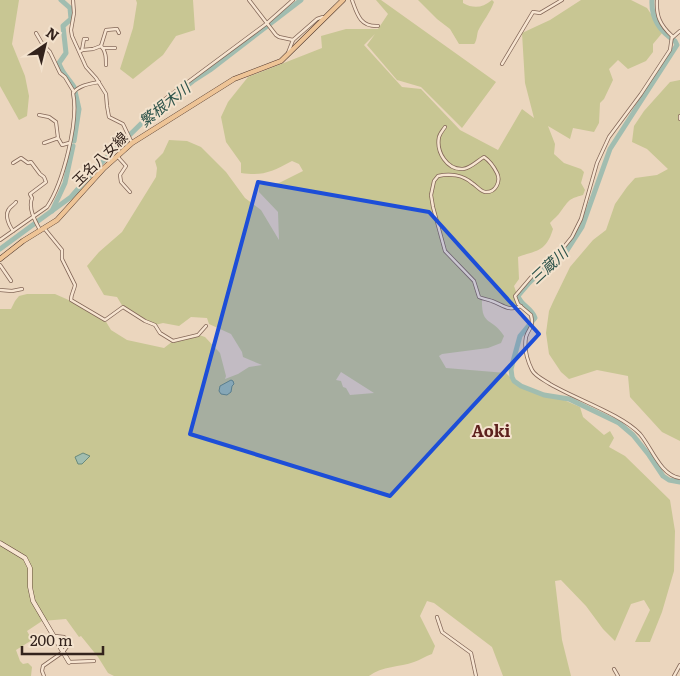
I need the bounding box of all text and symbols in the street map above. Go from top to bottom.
north arrow [20,20,70,70]
text: N [42,22,64,45]
water label: 繁根木川 [133,75,196,132]
street label: 玉名八女線 [67,127,131,190]
water label: 三蔵川 [524,240,574,289]
district label: Aoki [472,418,510,442]
scale bar [22,624,104,656]
text: 200 m [30,628,73,651]

